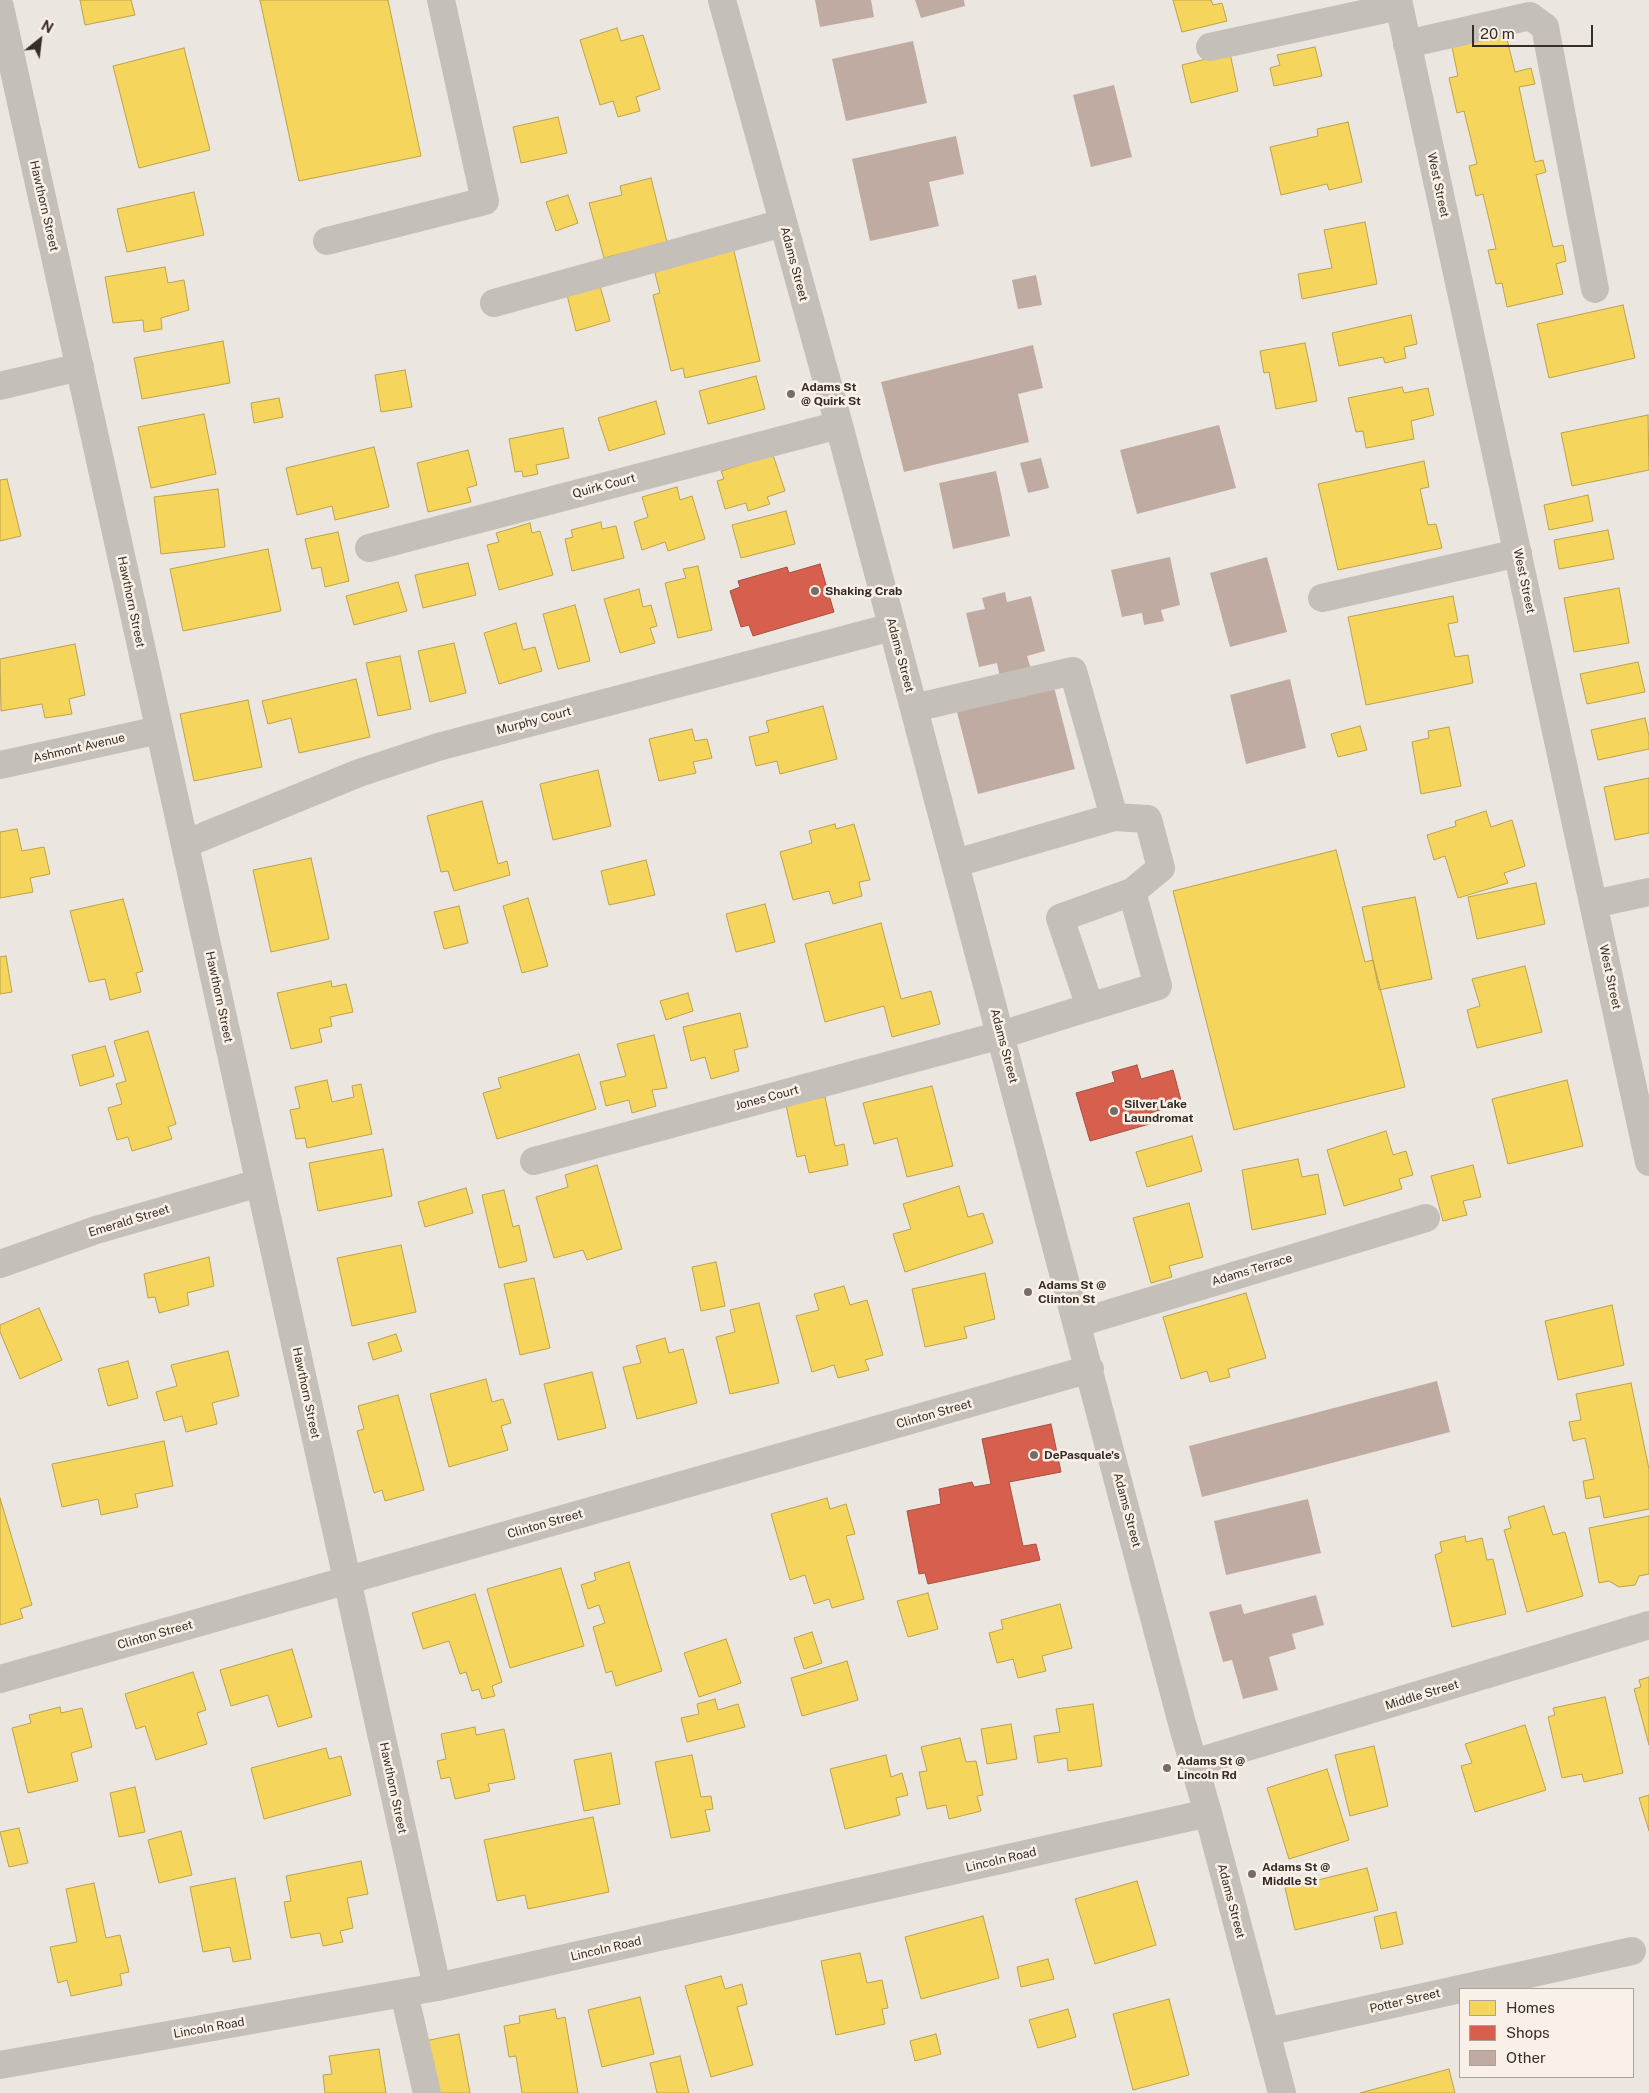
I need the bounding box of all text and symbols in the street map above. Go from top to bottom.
north arrow [15,15,65,65]
scale bar [1474,15,1595,47]
text: N [39,17,56,37]
text: 20 m [1480,25,1515,42]
street label: West Street [1424,151,1452,219]
street label: Hawthorn Street [27,159,61,253]
street label: Adams Street [777,225,811,303]
place label: Adams St @ Quirk St [801,380,861,408]
marker: Adams St @ Quirk St [785,388,797,400]
street label: Quirk Court [571,471,637,501]
street label: West Street [1510,547,1538,615]
street label: Hawthorn Street [114,555,148,649]
place label: Shaking Crab [825,584,902,598]
marker: Shaking Crab [809,585,821,597]
street label: Adams Street [883,616,917,694]
street label: Murphy Court [495,704,573,738]
street label: Ashmont Avenue [32,730,126,766]
street label: West Street [1596,943,1624,1011]
street label: Hawthorn Street [202,950,236,1044]
street label: Adams Street [987,1007,1021,1085]
street label: Jones Court [734,1083,800,1113]
place label: Silver Lake Laundromat [1124,1097,1193,1125]
marker: Silver Lake Laundromat [1108,1105,1120,1117]
street label: Emerald Street [87,1202,171,1240]
street label: Adams Terrace [1210,1251,1294,1289]
place label: Adams St @ Clinton St [1038,1278,1106,1306]
marker: Adams St @ Clinton St [1022,1286,1034,1298]
street label: Hawthorn Street [289,1346,323,1440]
street label: Clinton Street [895,1396,973,1432]
place label: DePasquale's [1044,1448,1120,1462]
marker: DePasquale's [1028,1449,1040,1461]
street label: Adams Street [1110,1471,1144,1549]
street label: Clinton Street [506,1506,584,1542]
street label: Clinton Street [116,1617,194,1653]
street label: Middle Street [1384,1677,1460,1713]
street label: Hawthorn Street [376,1741,410,1835]
place label: Adams St @ Lincoln Rd [1177,1754,1245,1782]
marker: Adams St @ Lincoln Rd [1161,1762,1173,1774]
street label: Lincoln Road [964,1845,1038,1875]
place label: Adams St @ Middle St [1262,1860,1330,1888]
street label: Adams Street [1214,1862,1248,1940]
marker: Adams St @ Middle St [1246,1868,1258,1880]
street label: Lincoln Road [569,1934,643,1964]
street label: Potter Street [1368,1986,1442,2016]
legend [1459,1988,1634,2078]
text: Homes [1506,1999,1555,2016]
street label: Lincoln Road [172,2015,246,2041]
text: Shops [1506,2024,1550,2041]
text: Other [1506,2049,1546,2066]

